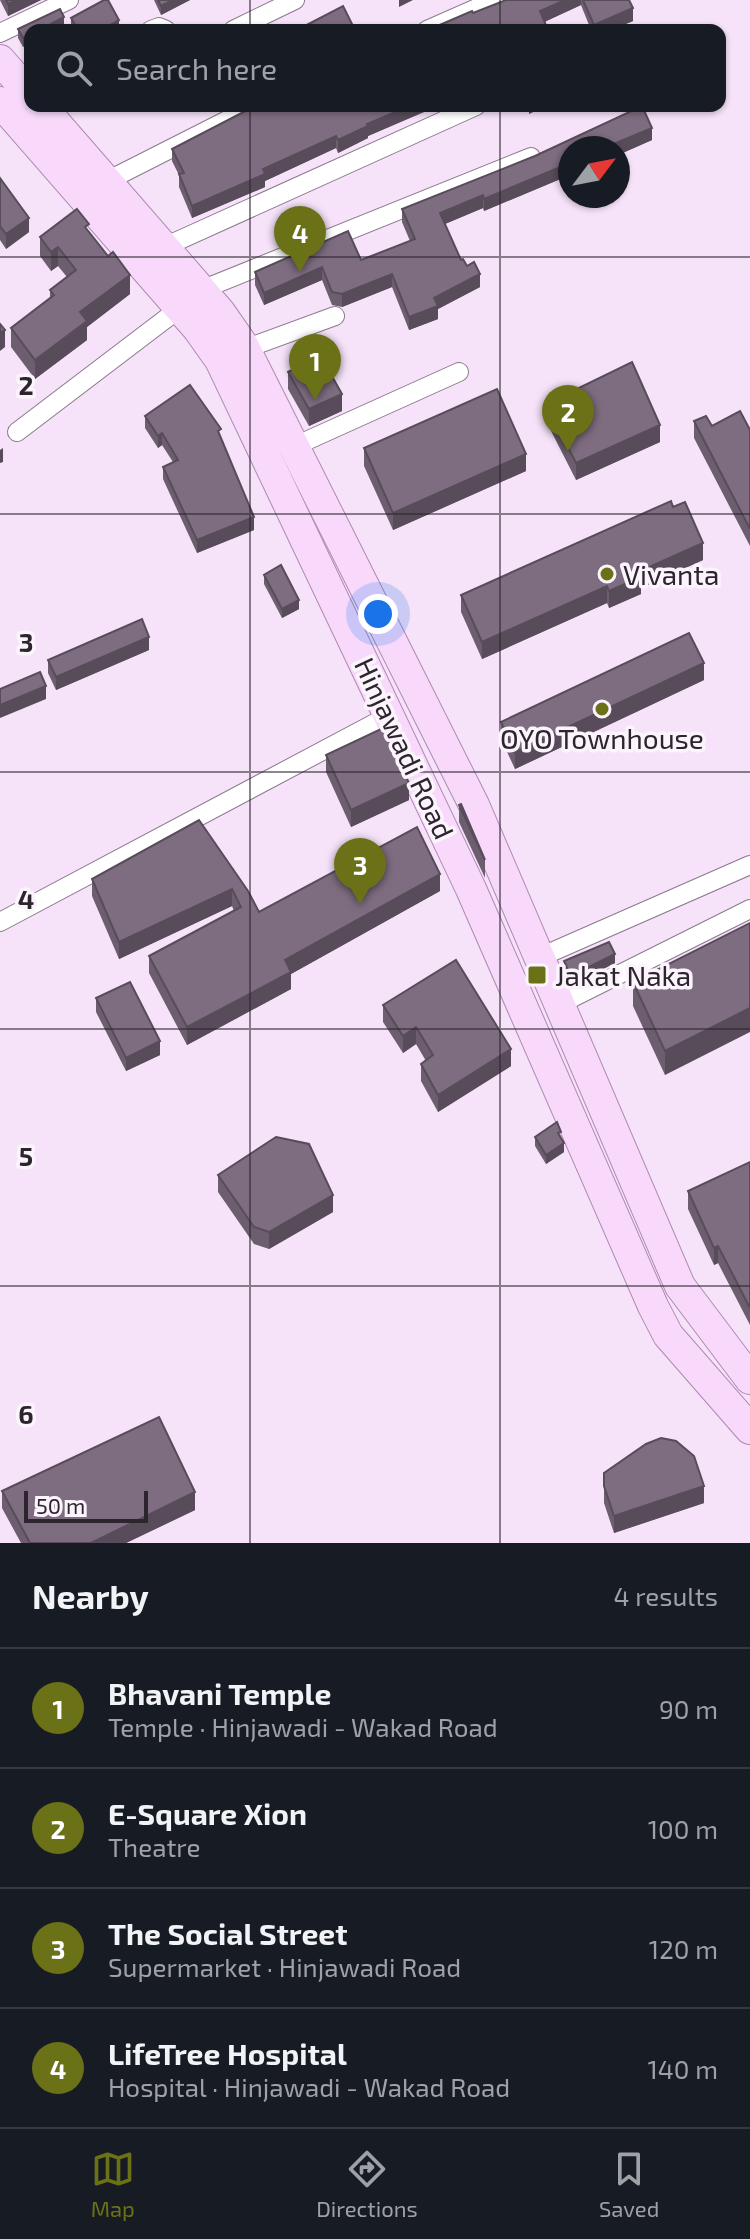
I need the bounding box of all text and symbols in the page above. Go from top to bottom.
search box [24,24,726,112]
icon: search [52,46,96,90]
text: Search here [116,50,277,86]
north arrow [558,136,630,208]
pin: 4 [274,206,326,272]
pin: 1 [289,334,341,400]
text: 2 [18,369,34,400]
pin: 2 [542,385,594,451]
place label: Vivanta [623,557,719,591]
marker: Vivanta [598,565,616,583]
your location [358,594,398,634]
text: 3 [19,626,33,657]
street label: Hinjawadi Road [348,652,462,844]
marker: OYO Townhouse [593,700,611,718]
place label: OYO Townhouse [500,721,704,755]
pin: 3 [334,838,386,904]
text: 4 [18,883,34,914]
place label: Jakat Naka [555,958,691,992]
marker: Jakat Naka [526,964,548,986]
text: 5 [19,1140,33,1171]
text: 6 [18,1398,34,1429]
scale bar [24,1487,148,1523]
text: 50 m [36,1492,85,1518]
text: Nearby [32,1575,149,1616]
text: 4 results [613,1580,718,1611]
text: Bhavani Temple [108,1675,331,1711]
text: 1 [52,1693,64,1724]
text: 90 m [659,1693,718,1724]
text: Temple · Hinjawadi - Wakad Road [108,1711,498,1742]
text: E-Square Xion [108,1795,307,1831]
text: 2 [50,1813,66,1844]
text: 100 m [648,1813,718,1844]
text: Theatre [108,1831,200,1862]
text: The Social Street [108,1915,348,1951]
text: 3 [51,1933,65,1964]
text: 120 m [649,1933,718,1964]
text: Supermarket · Hinjawadi Road [108,1951,461,1982]
text: LifeTree Hospital [108,2035,347,2071]
text: 4 [50,2053,66,2084]
text: 140 m [647,2053,718,2084]
text: Hospital · Hinjawadi - Wakad Road [108,2071,510,2102]
tab: Map [91,2147,135,2221]
tab: Directions [316,2147,418,2221]
tab: Saved [599,2147,659,2221]

